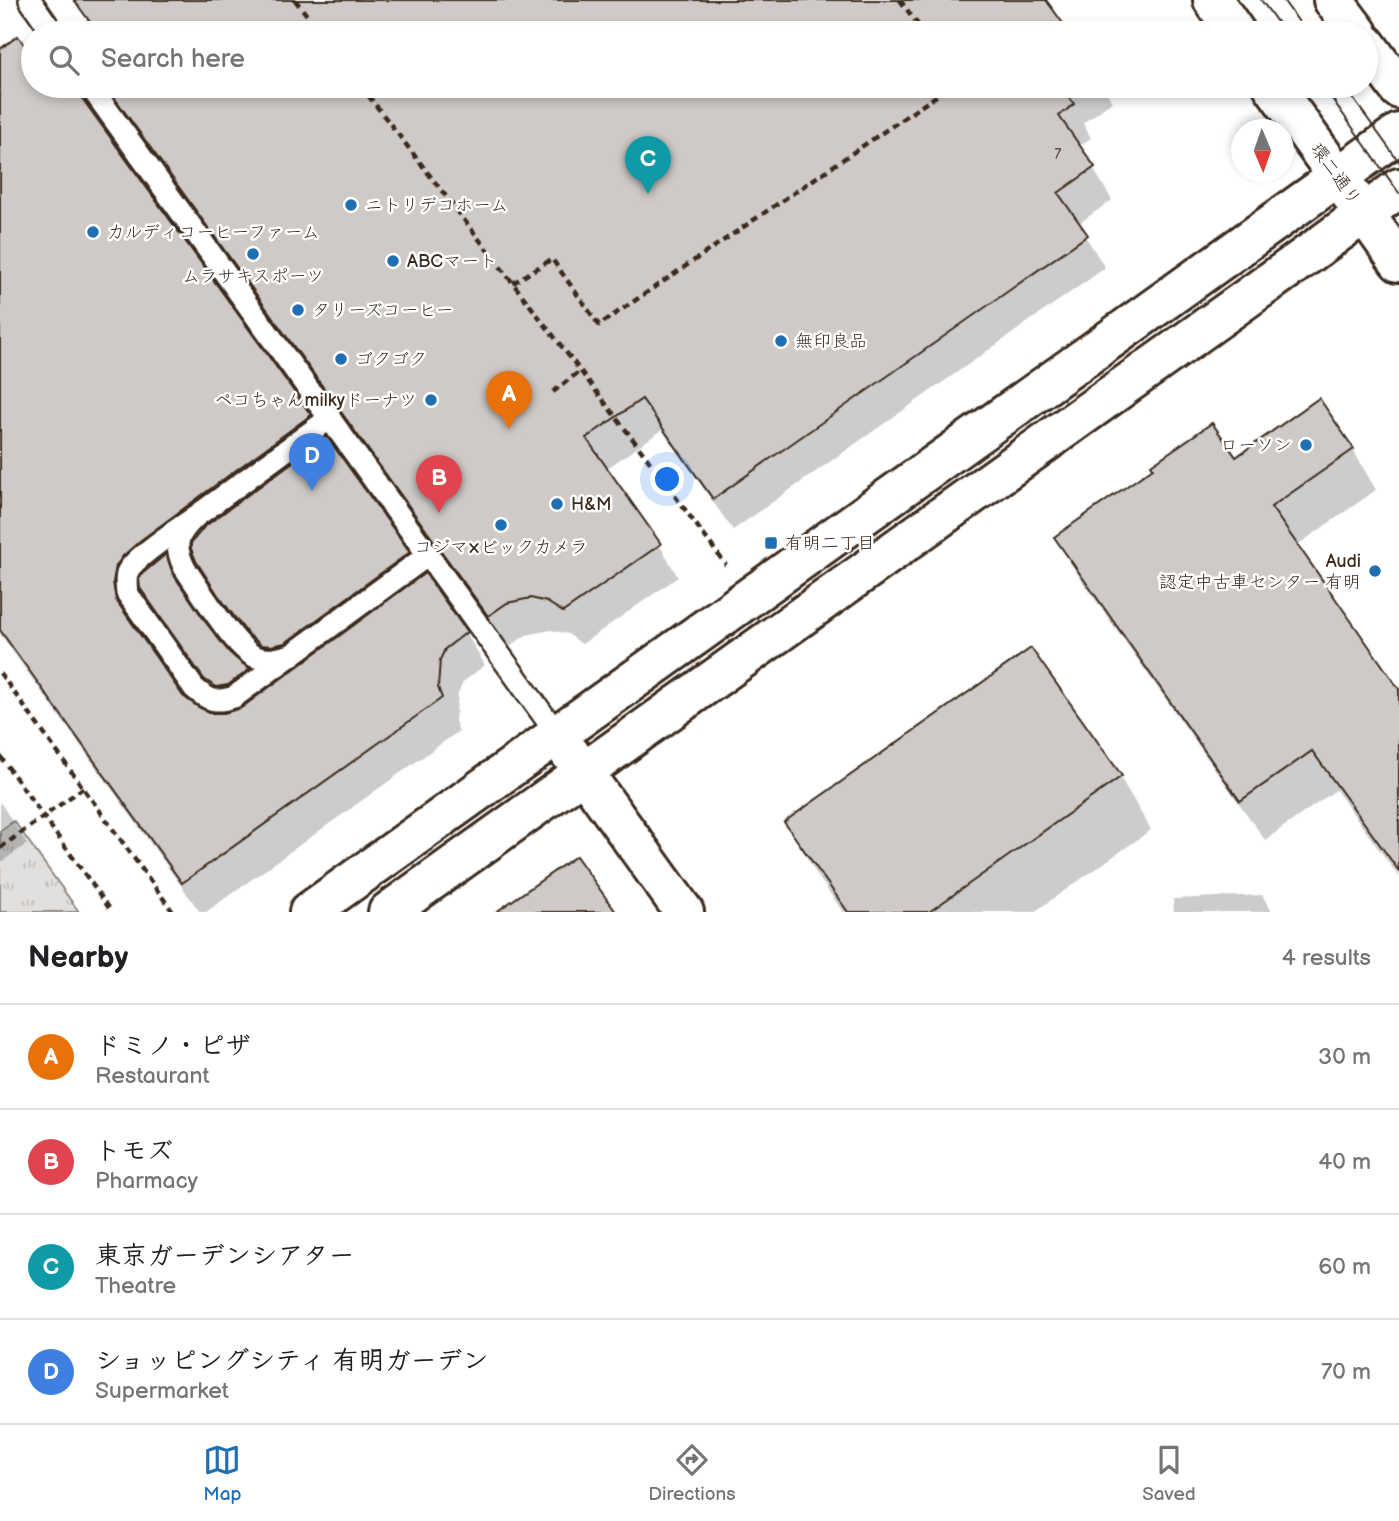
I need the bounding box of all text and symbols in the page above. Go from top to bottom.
search box [21,21,1378,98]
icon: search [45,41,83,79]
text: Search here [101,44,245,75]
north arrow [1231,119,1294,182]
pin: C [625,136,671,194]
street label: 環二通り [1306,139,1365,210]
house number: 7 [1055,146,1062,163]
place label: ニトリデコホーム [365,195,508,216]
marker: ニトリデコホーム [343,197,359,213]
place label: カルディコーヒーファーム [107,222,320,243]
marker: カルディコーヒーファーム [85,224,101,240]
marker: ムラサキスポーツ [245,246,261,262]
place label: ABCマート [407,251,497,272]
marker: ABCマート [385,253,401,269]
place label: ムラサキスポーツ [182,266,324,287]
place label: タリーズコーヒー [312,300,453,321]
marker: タリーズコーヒー [290,302,306,318]
place label: 無印良品 [795,331,867,352]
marker: 無印良品 [773,333,789,349]
place label: ゴクゴク [355,349,427,370]
marker: ゴクゴク [333,351,349,367]
pin: A [486,371,532,429]
place label: ペコちゃんmilkyドーナツ [215,390,417,411]
marker: ペコちゃんmilkyドーナツ [423,392,439,408]
pin: D [289,433,335,491]
place label: ローソン [1220,435,1292,456]
marker: ローソン [1298,437,1314,453]
pin: B [416,455,462,513]
your location [650,462,684,496]
place label: H&M [571,494,612,515]
marker: H&M [549,496,565,512]
marker: コジマ×ビックカメラ [493,517,509,533]
place label: 有明二丁目 [785,533,875,554]
marker: 有明二丁目 [763,535,779,551]
place label: コジマ×ビックカメラ [414,537,588,558]
place label: Audi 認定中古車センター 有明 [1159,551,1361,593]
marker: Audi 認定中古車センター 有明 [1367,563,1383,579]
text: Nearby [28,940,128,976]
text: 4 results [1282,944,1371,972]
text: ドミノ・ピザ [95,1031,251,1062]
text: A [44,1043,58,1071]
text: 30 m [1318,1043,1371,1071]
text: Restaurant [95,1062,209,1090]
text: トモズ [95,1136,173,1167]
text: B [43,1148,59,1176]
text: 40 m [1318,1148,1371,1176]
text: Pharmacy [95,1167,198,1195]
text: 東京ガーデンシアター [95,1241,354,1272]
text: C [43,1253,59,1281]
text: 60 m [1318,1253,1371,1281]
text: Theatre [95,1272,176,1300]
text: ショッピングシティ 有明ガーデン [95,1346,488,1377]
text: D [43,1358,59,1386]
text: 70 m [1321,1358,1371,1386]
text: Supermarket [95,1377,229,1405]
tab: Map [203,1441,242,1506]
tab: Directions [648,1441,736,1506]
tab: Saved [1142,1441,1196,1506]

